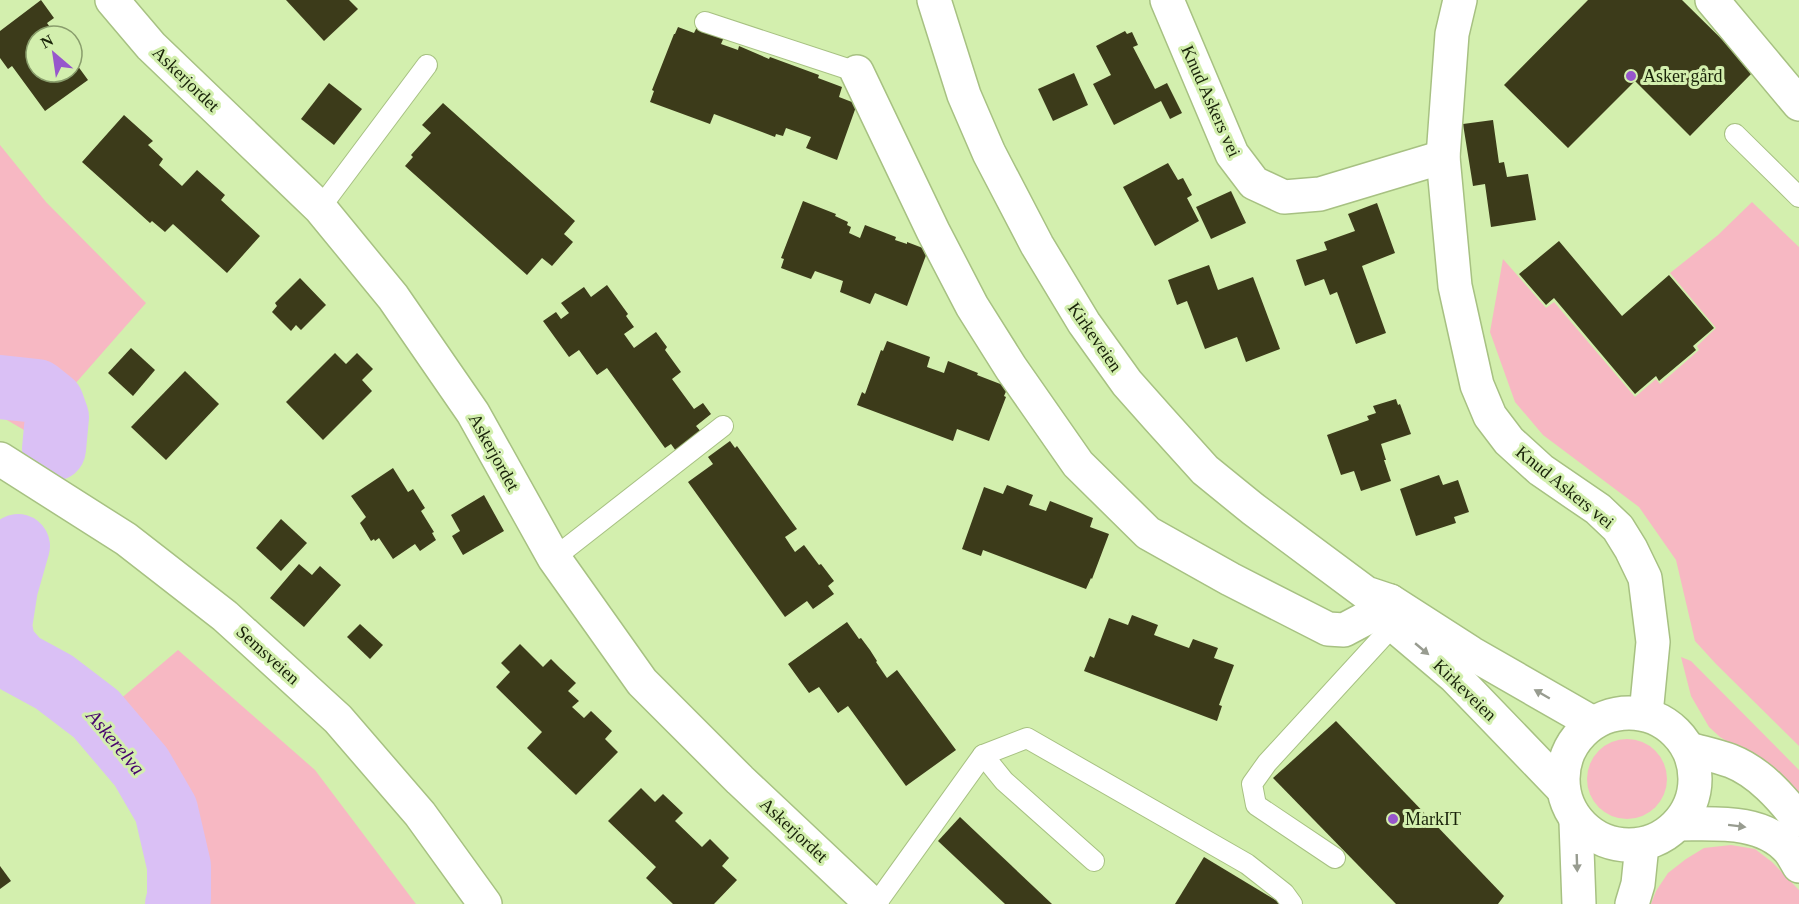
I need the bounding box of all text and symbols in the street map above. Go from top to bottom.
north arrow [24,24,84,84]
text: N [38,31,57,52]
street label: Askerjordet [148,42,224,116]
street label: Knud Askers vei [1177,42,1245,160]
place label: Asker gård [1643,66,1722,86]
marker: Asker gård [1624,69,1638,83]
street label: Kirkeveien [1064,299,1126,375]
street label: Askerjordet [465,410,523,494]
street label: Knud Askers vei [1512,441,1618,533]
street label: Semsveien [232,621,304,689]
one-way arrow [1414,642,1430,655]
street label: Kirkeveien [1429,655,1501,725]
one-way arrow [1534,688,1550,699]
water label: Askerelva [81,703,150,779]
street label: Askerjordet [756,794,832,866]
place label: MarkIT [1405,809,1461,829]
marker: MarkIT [1386,812,1400,826]
one-way arrow [1727,821,1746,831]
one-way arrow [1573,854,1582,873]

